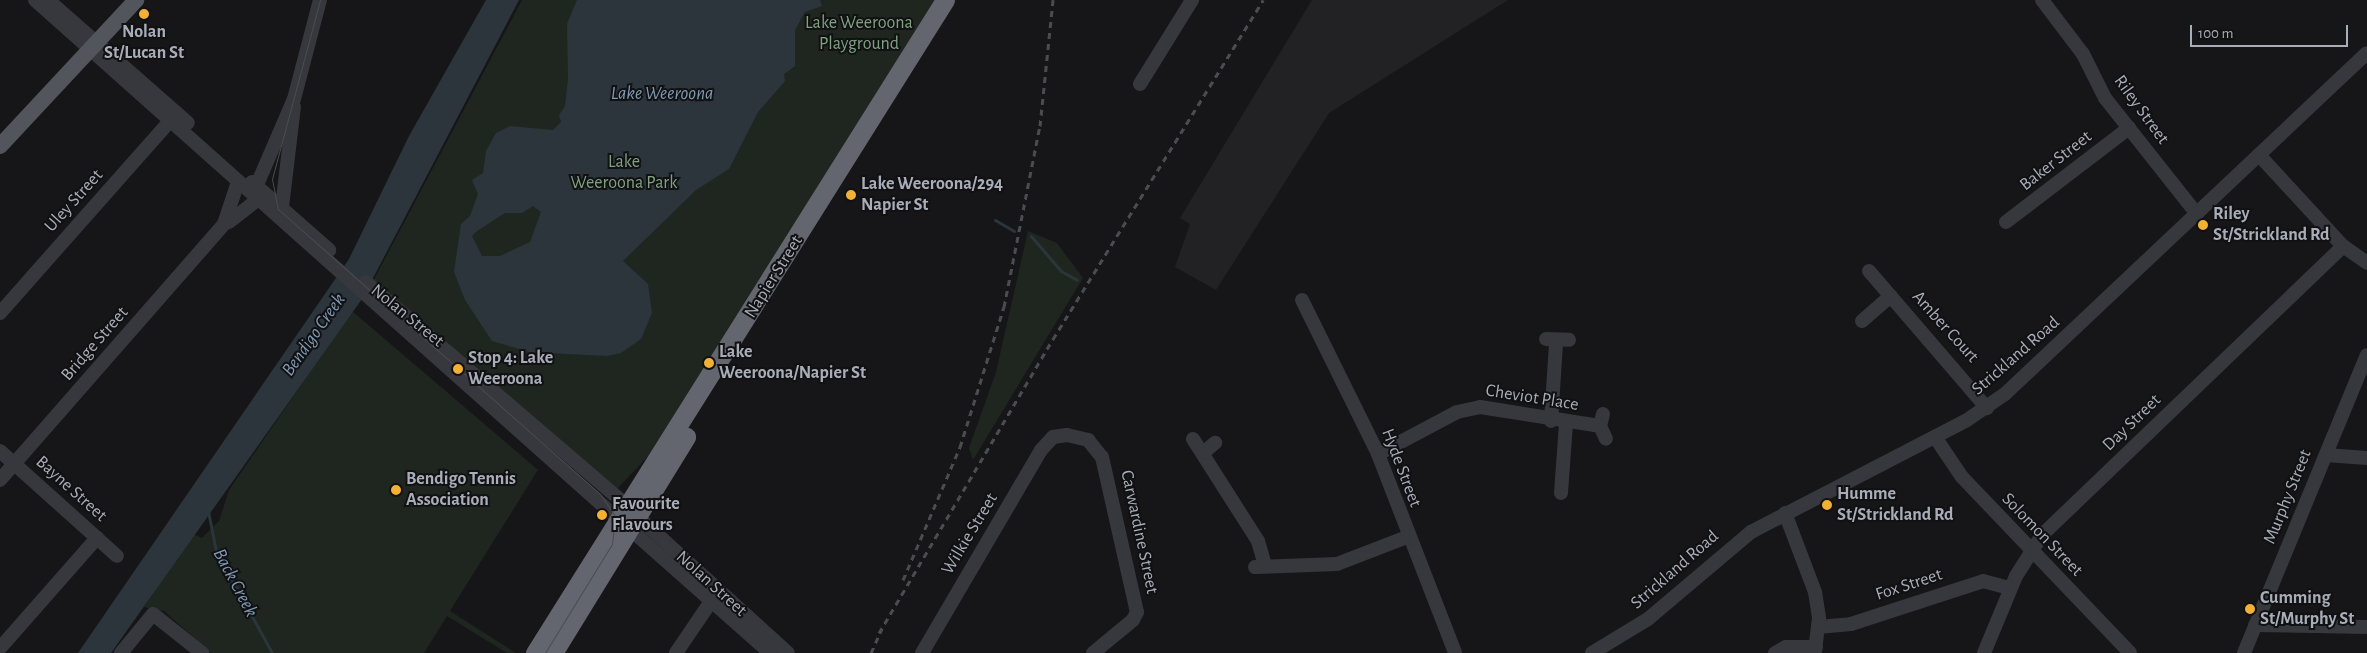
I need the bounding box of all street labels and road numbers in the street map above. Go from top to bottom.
street label: Riley Street [2109,71,2173,149]
street label: Baker Street [2016,126,2096,196]
street label: Uley Street [40,165,108,237]
street label: Napier Street [740,232,808,322]
street label: Nolan Street [366,280,448,352]
street label: Amber Court [1907,287,1983,367]
street label: Bridge Street [57,302,133,386]
street label: Strickland Road [1968,312,2064,400]
street label: Cheviot Place [1484,380,1580,416]
street label: Day Street [2098,390,2166,456]
street label: Hyde Street [1376,426,1426,510]
street label: Murphy Street [2259,447,2317,547]
street label: Bayne Street [31,451,111,527]
street label: Carwardine Street [1115,468,1163,596]
street label: Wilkie Street [937,489,1003,579]
street label: Solomon Street [1997,489,2087,581]
street label: Strickland Road [1627,526,1723,614]
street label: Nolan Street [671,547,751,621]
street label: Fox Street [1873,564,1945,606]

